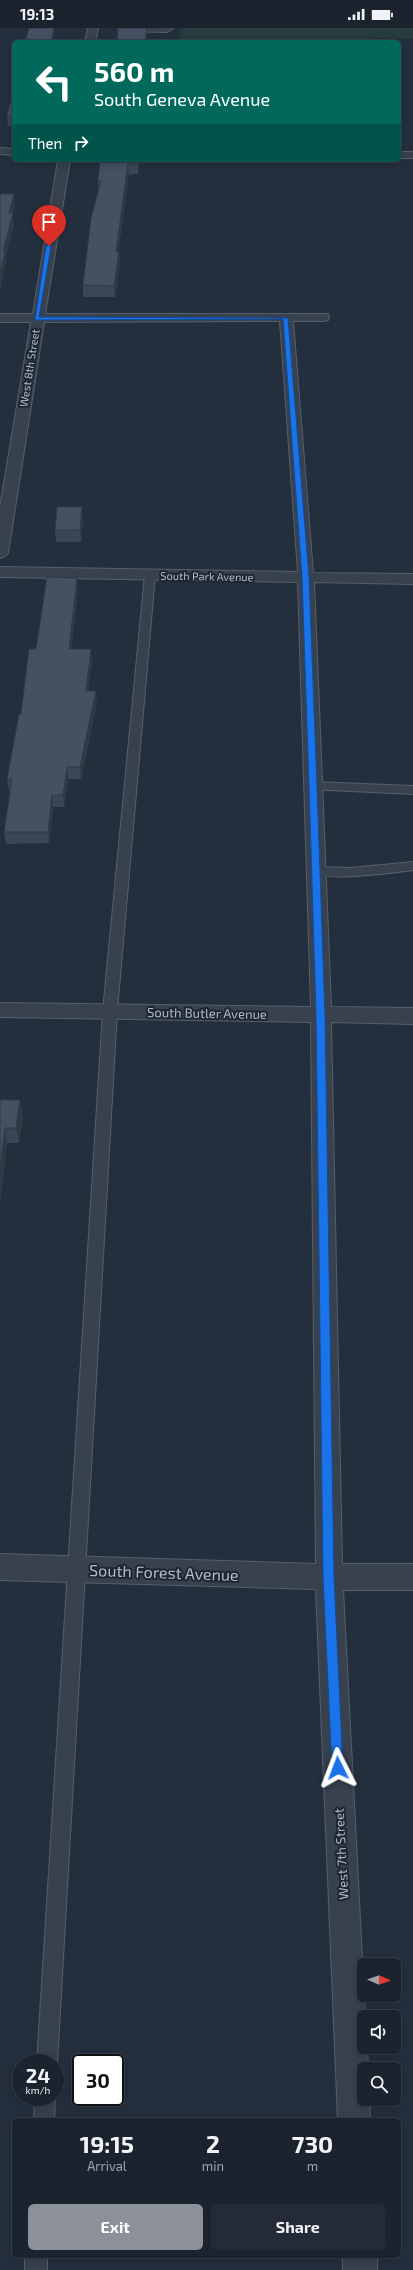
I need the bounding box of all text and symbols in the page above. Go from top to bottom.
text: 19:13 [20,5,54,23]
text: 560 m [94,54,174,88]
icon: left [28,56,80,108]
text: South Geneva Avenue [94,88,270,110]
icon: right [70,132,92,154]
text: Then [28,134,62,152]
pin [32,205,66,246]
icon: arrive [38,211,60,233]
street label: West 8th Street [16,328,42,408]
street label: South Park Avenue [160,569,254,583]
street label: South Butler Avenue [147,1004,267,1022]
street label: South Forest Avenue [89,1560,239,1584]
position arrow [317,1747,359,1789]
street label: West 7th Street [331,1808,351,1900]
north arrow [357,1958,401,2002]
map controls [357,1958,401,2106]
button: sound [357,2010,401,2054]
speed limit sign: 30 [72,2054,124,2106]
button: search [357,2062,401,2106]
text: 24 [26,2063,50,2087]
text: km/h [26,2084,50,2096]
text: 19:15 [80,2129,134,2158]
text: 2 [206,2129,220,2158]
text: 730 [292,2129,333,2158]
text: Arrival [87,2158,127,2174]
text: min [202,2158,224,2174]
text: m [307,2158,318,2174]
button: Exit [28,2204,203,2250]
button: Share [211,2204,385,2250]

